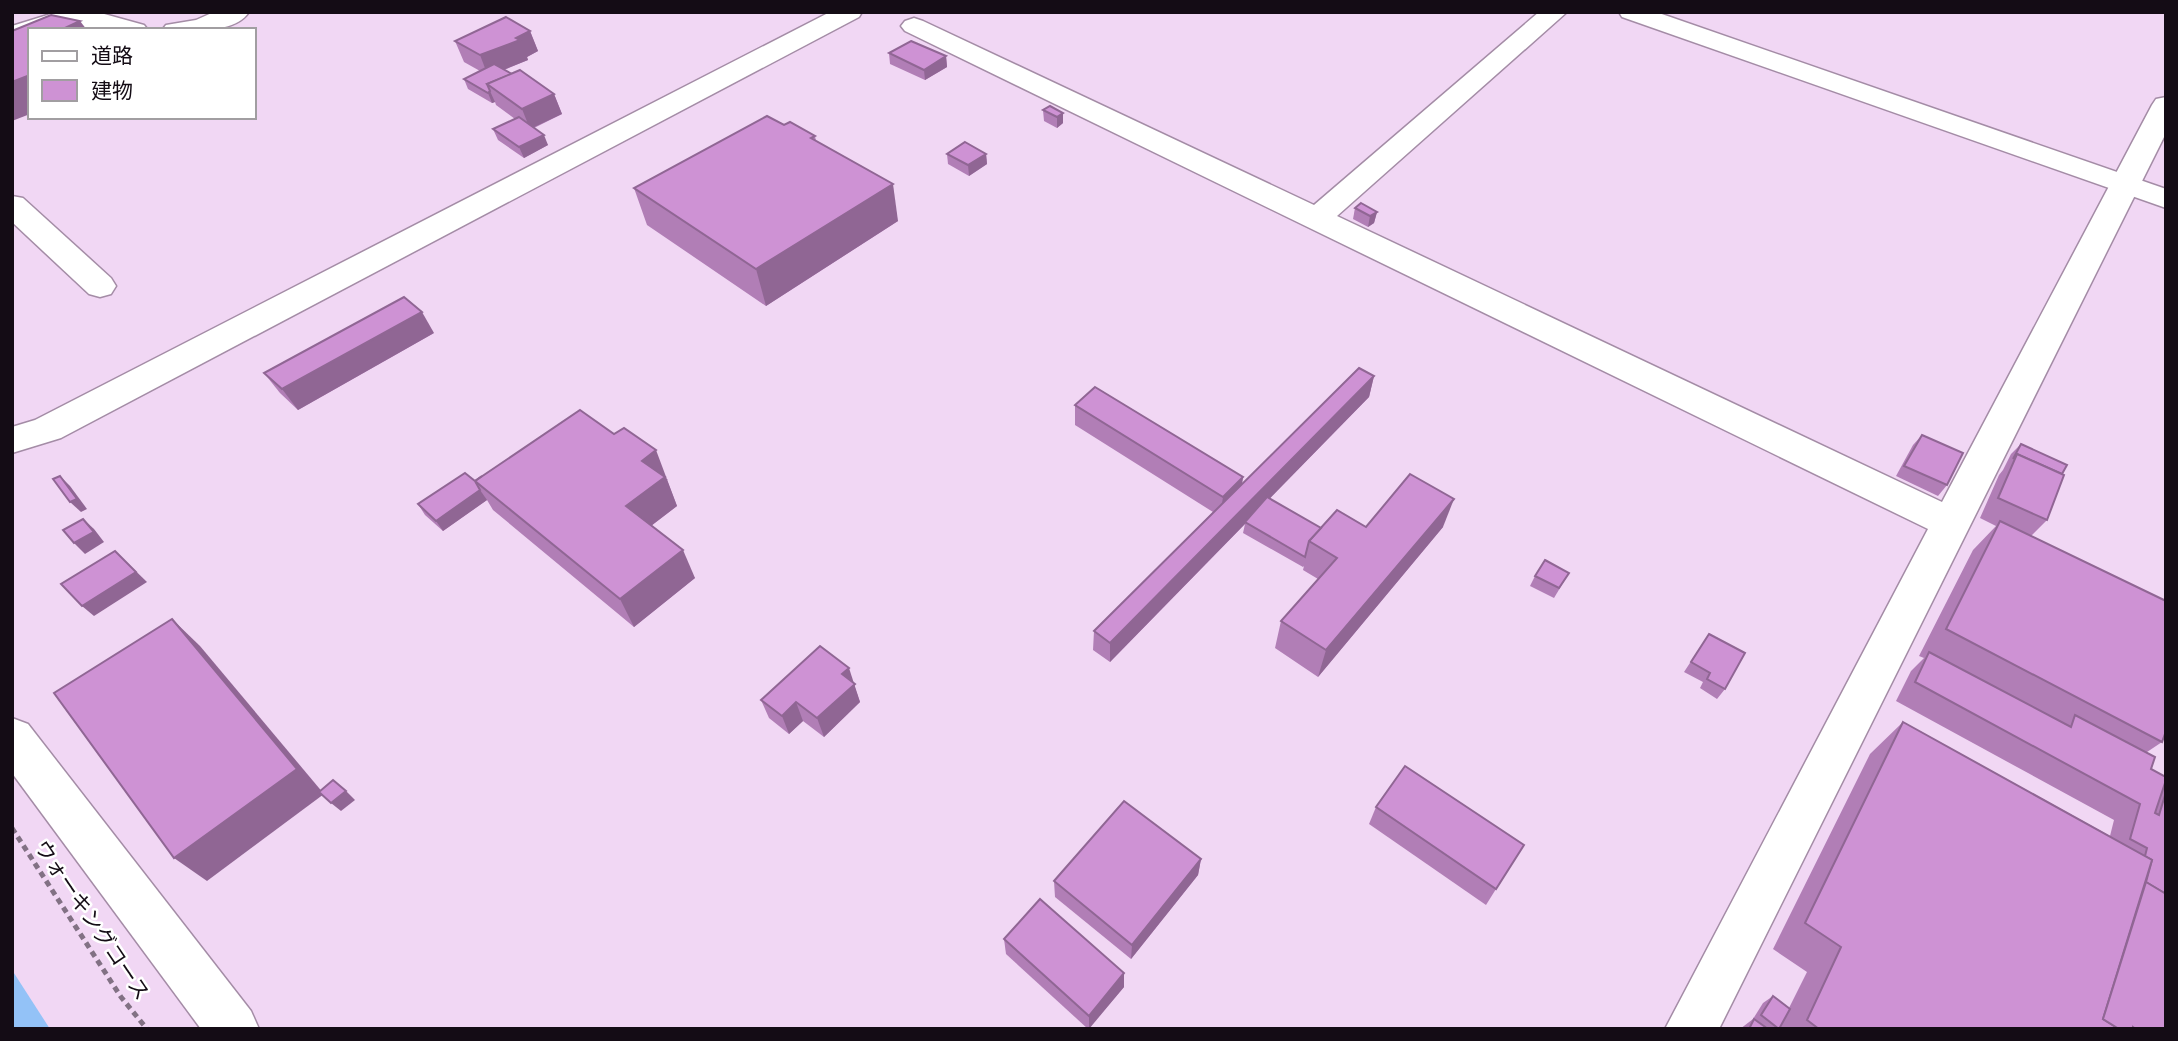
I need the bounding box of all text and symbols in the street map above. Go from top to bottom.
legend [28,28,256,119]
text: 道路 [91,44,133,71]
text: 建物 [91,79,133,106]
street label: ウォーキングコース [27,836,154,1006]

